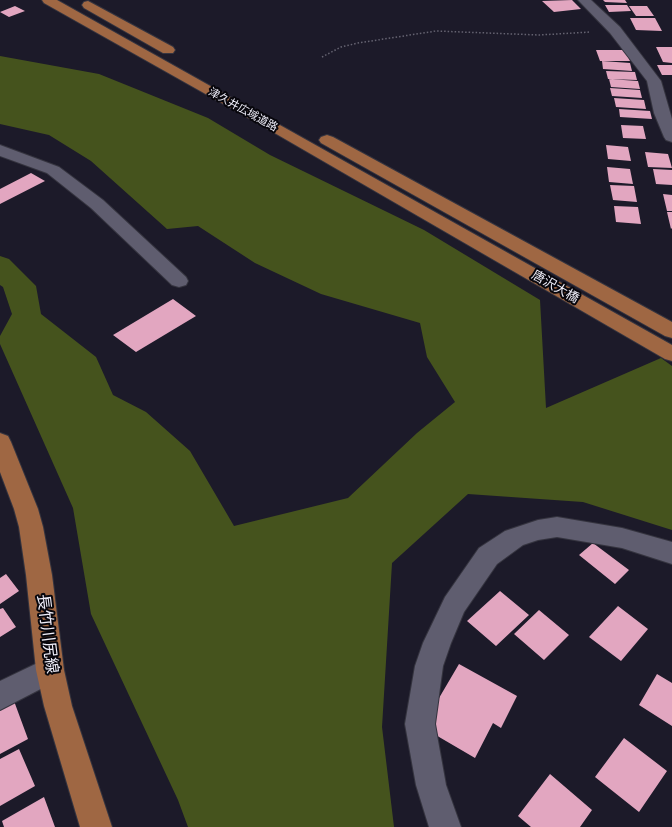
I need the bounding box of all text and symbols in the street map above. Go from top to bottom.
street label: 津久井広域道路 [206,86,280,134]
street label: 唐沢大橋 [529,267,581,307]
street label: 長竹川尻線 [33,593,61,675]

